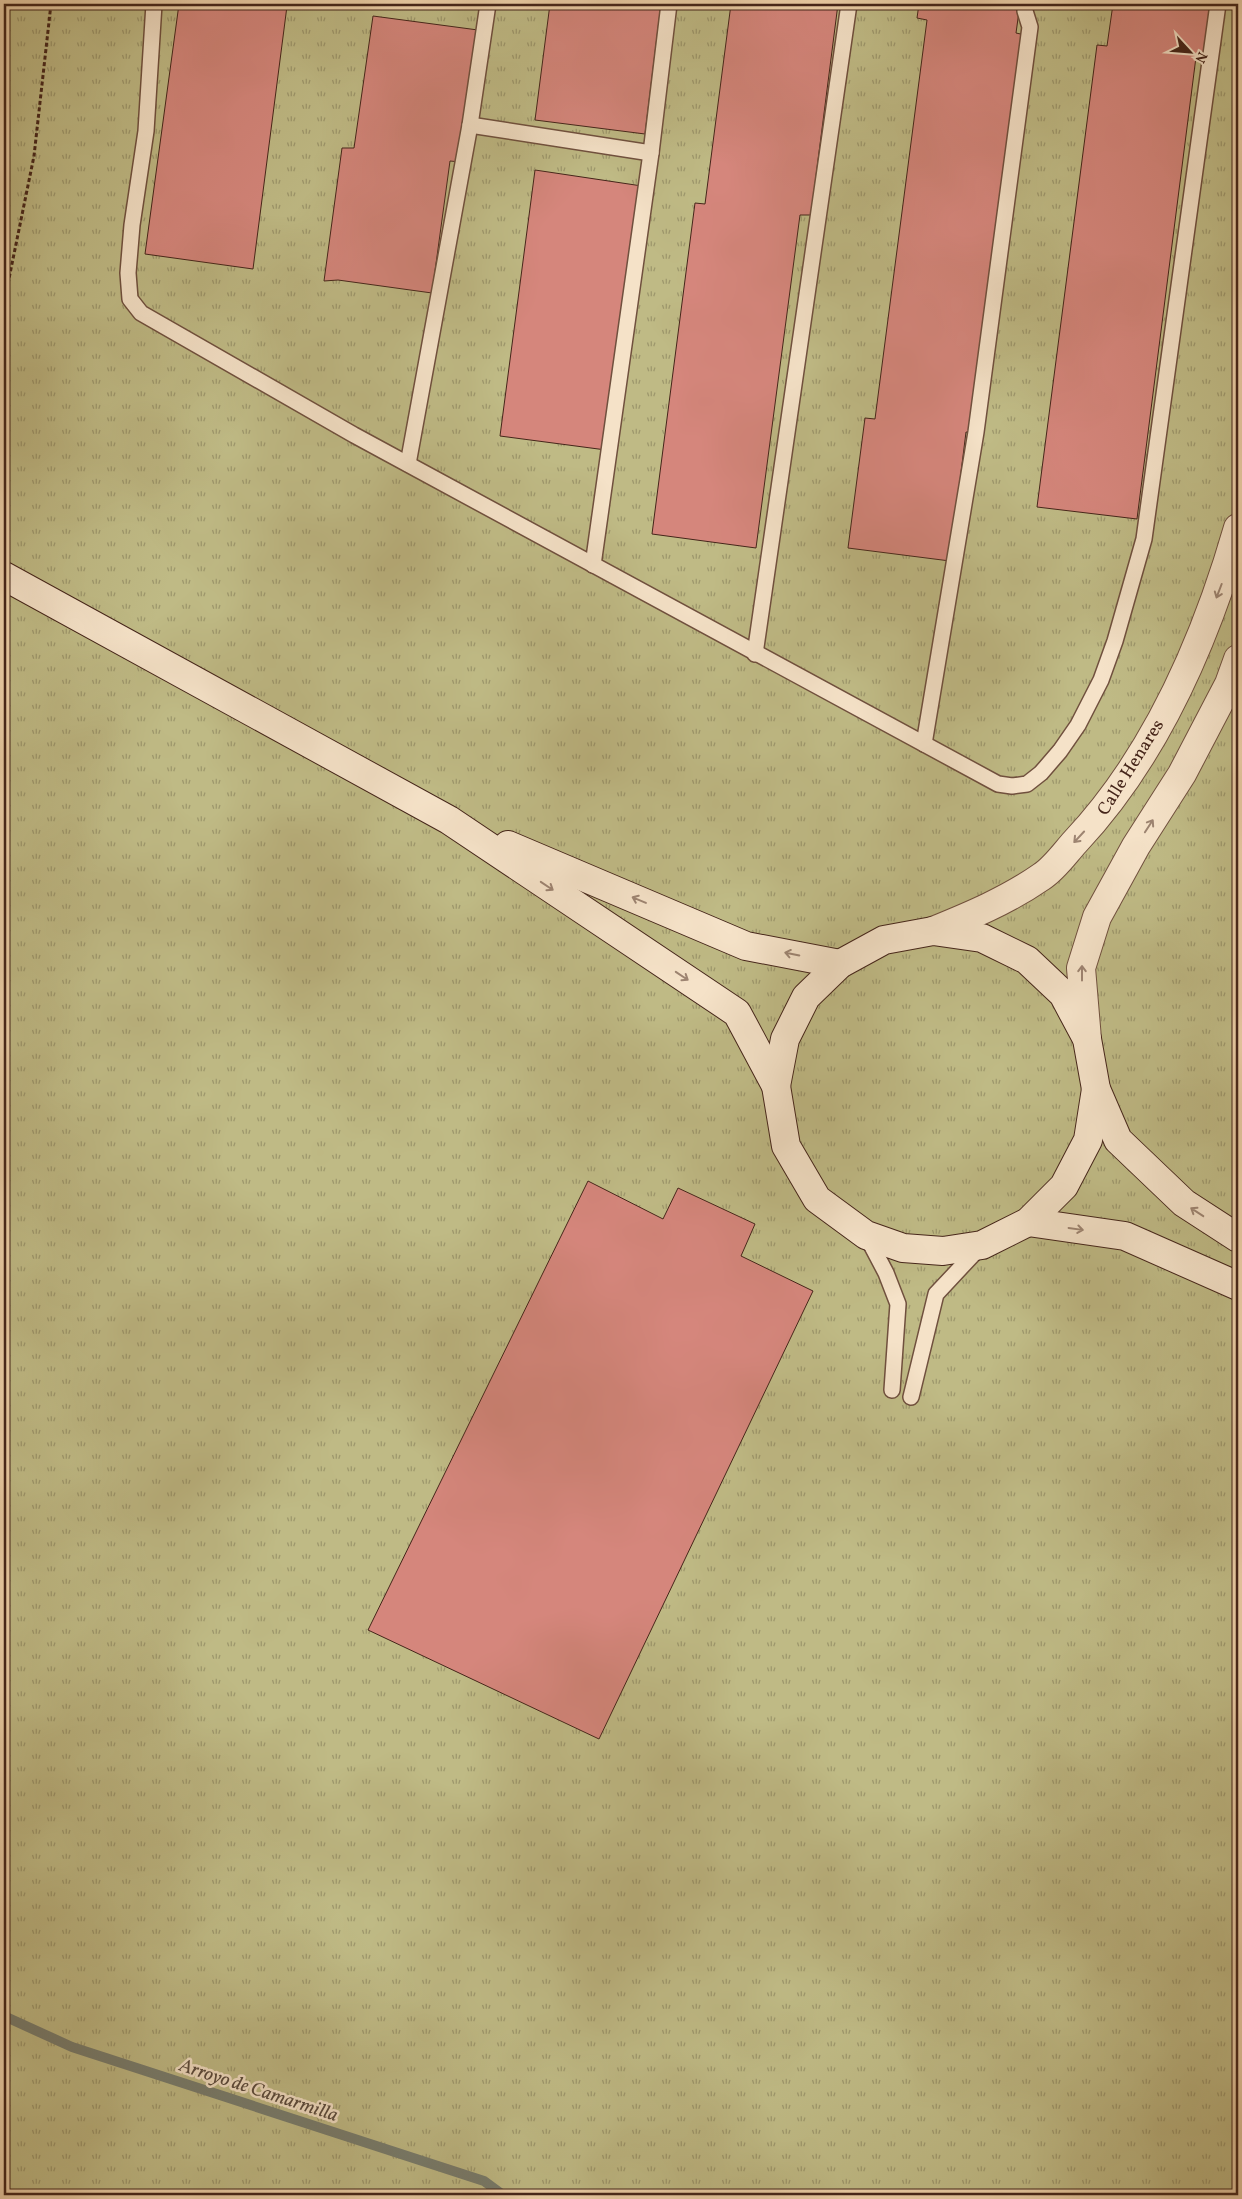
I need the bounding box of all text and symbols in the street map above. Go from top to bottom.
north arrow [1164,28,1214,78]
text: N [1190,48,1211,66]
one-way arrow [1213,583,1223,598]
street label: Calle Henares [1092,715,1171,821]
one-way arrow [1144,820,1154,834]
one-way arrow [1073,831,1085,844]
one-way arrow [540,881,554,891]
one-way arrow [632,895,647,905]
one-way arrow [784,949,800,959]
one-way arrow [1077,965,1087,981]
one-way arrow [675,971,689,981]
one-way arrow [1191,1207,1205,1217]
one-way arrow [1068,1224,1084,1234]
water label: Arroyo de Camarmilla [175,2053,341,2129]

